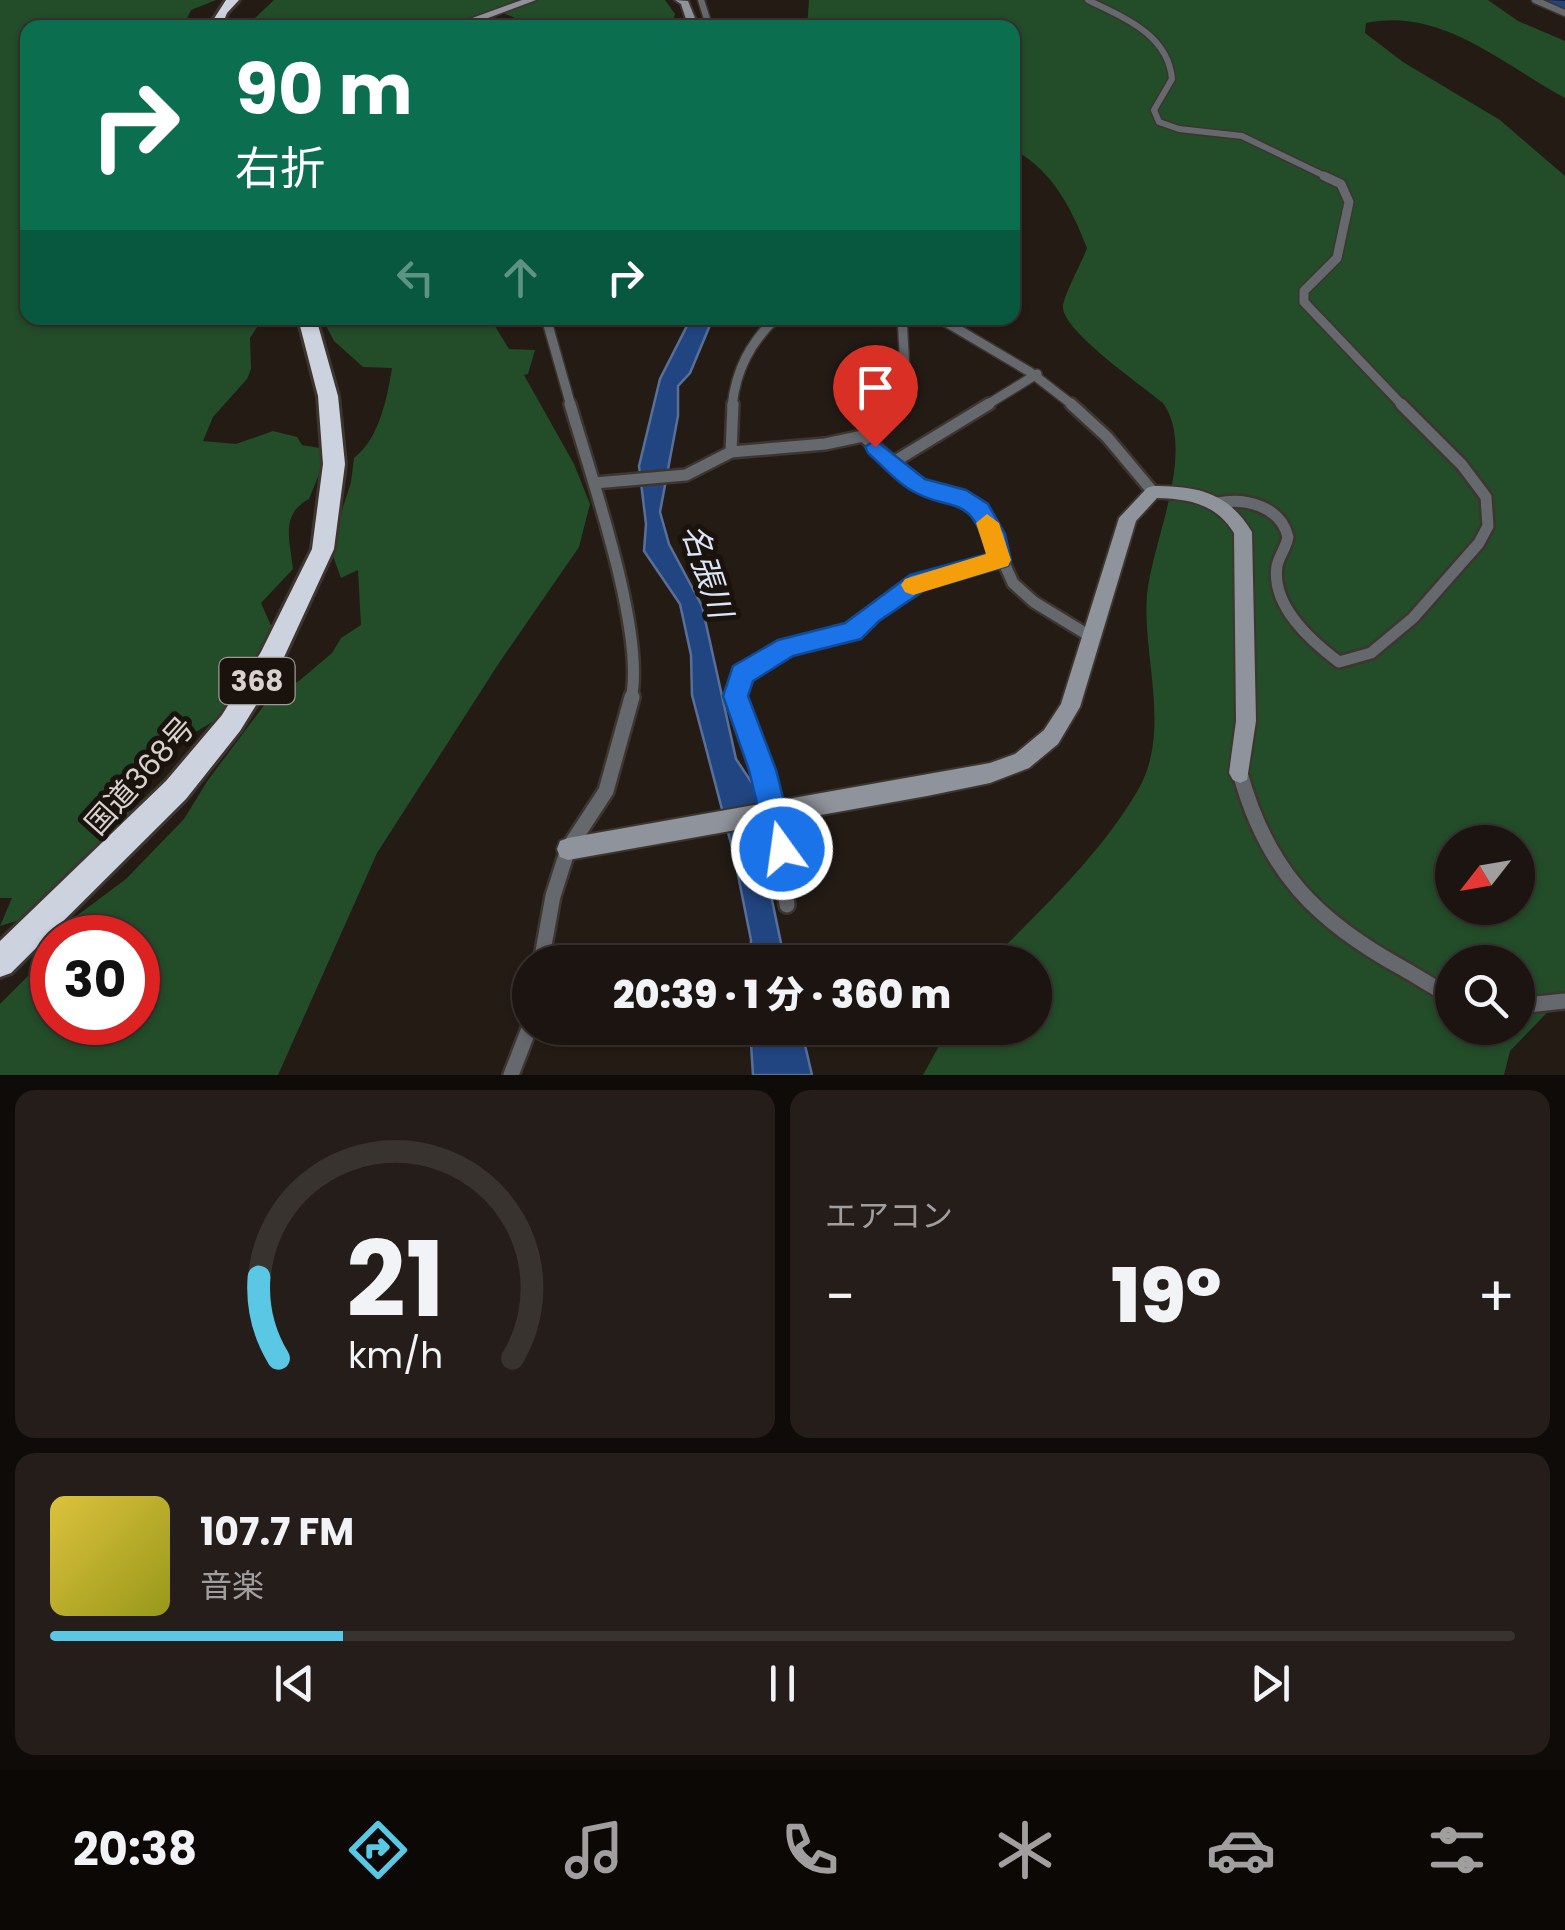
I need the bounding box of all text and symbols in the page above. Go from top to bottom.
text: 90 m [235,40,413,139]
icon: right [70,60,200,190]
text: 右折 [235,137,325,200]
icon: left [388,250,443,305]
icon: ahead [493,250,548,305]
icon: right [598,250,653,305]
pin [833,345,918,448]
icon: arrive [848,360,903,415]
water label: 名張川 [671,518,745,626]
road number: 368 [220,658,294,704]
street label: 国道368号 [75,707,204,844]
position arrow [730,797,834,901]
north arrow [1435,825,1535,925]
map controls [1435,825,1535,1045]
speed limit sign: 30 [30,915,160,1045]
button: search [1435,945,1535,1045]
text: 20:39 · 1 分 · 360 m [613,968,951,1021]
text: エアコン [825,1193,953,1238]
text: 21 [346,1207,444,1352]
text: 19° [1111,1243,1222,1348]
text: − [825,1258,855,1335]
text: + [1477,1258,1515,1335]
text: km/h [347,1330,443,1381]
text: 107.7 FM [200,1505,354,1558]
text: 音楽 [200,1563,264,1608]
icon: previous [267,1656,322,1711]
icon: pause [755,1656,810,1711]
icon: next [1243,1656,1298,1711]
icon: directions [343,1815,413,1885]
icon: music [559,1815,629,1885]
icon: phone [775,1815,845,1885]
icon: climate [990,1815,1060,1885]
icon: car [1206,1815,1276,1885]
icon: filters [1422,1815,1492,1885]
text: 20:38 [73,1818,197,1881]

